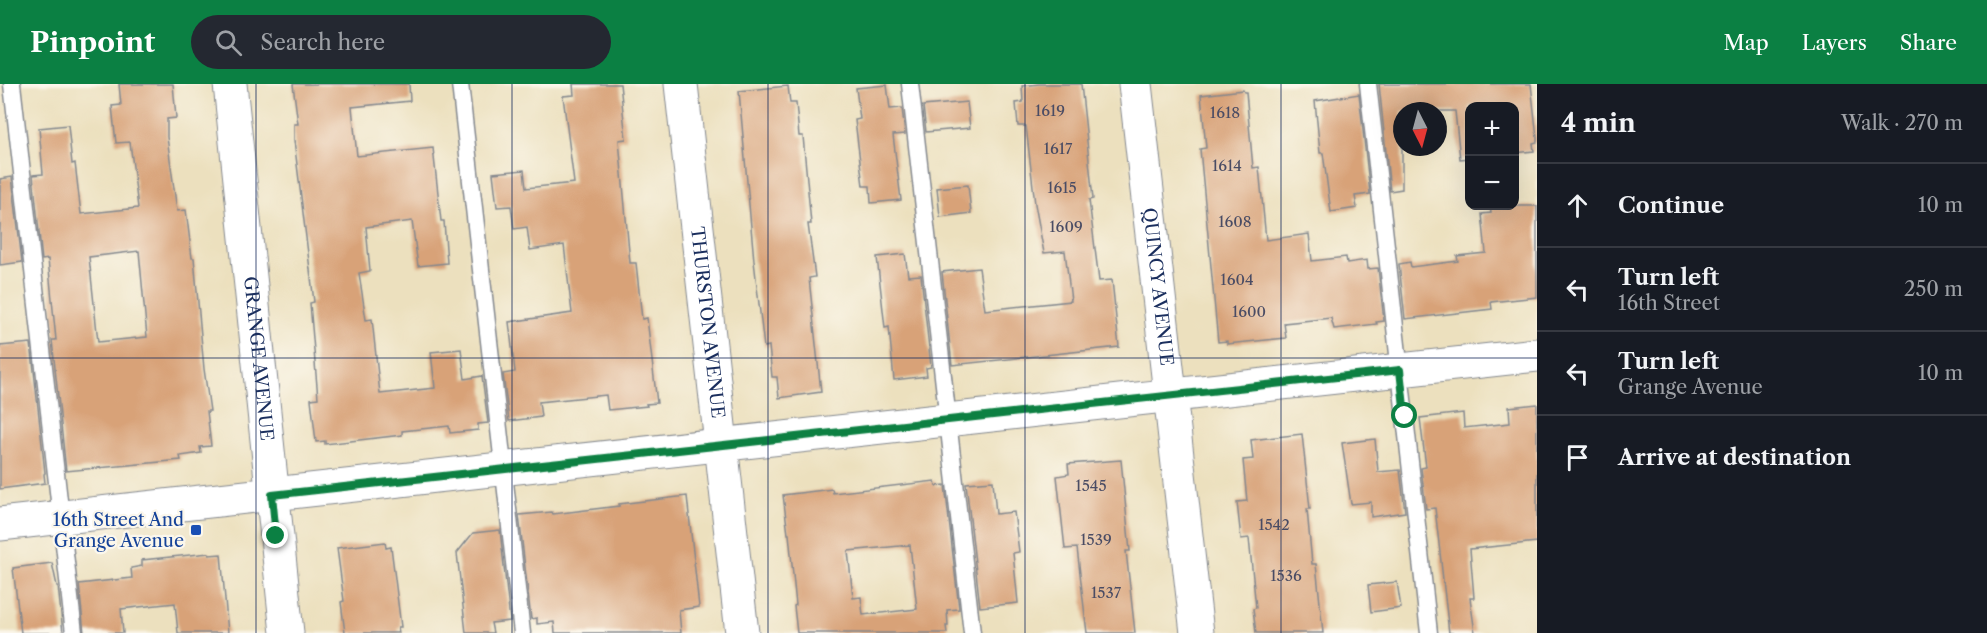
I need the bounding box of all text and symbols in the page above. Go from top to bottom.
search box [191,15,611,69]
text: Pinpoint [30,25,155,59]
icon: search [212,26,245,59]
text: Search here [260,29,385,56]
text: Map [1724,30,1769,55]
text: Layers [1802,30,1867,55]
text: Share [1900,30,1957,55]
house number: 1619 [1035,101,1065,120]
north arrow [1393,102,1447,156]
map controls [1465,102,1519,210]
button: + [1465,102,1519,156]
house number: 1618 [1210,103,1240,122]
text: 4 min [1561,107,1636,139]
text: Walk · 270 m [1841,111,1963,135]
house number: 1617 [1044,139,1073,158]
house number: 1614 [1212,156,1242,175]
button: − [1465,156,1519,210]
house number: 1615 [1047,178,1077,197]
icon: ahead [1561,189,1594,222]
text: Continue [1618,192,1724,219]
text: 10 m [1918,193,1963,217]
street label: QUINCY AVENUE [1138,207,1178,367]
house number: 1608 [1218,212,1252,231]
house number: 1609 [1049,217,1083,236]
street label: THURSTON AVENUE [686,226,729,419]
text: Turn left [1618,264,1719,291]
house number: 1604 [1220,270,1254,289]
icon: left [1561,273,1594,306]
street label: GRANGE AVENUE [239,275,278,442]
text: 250 m [1904,277,1963,301]
text: 16th Street [1618,291,1720,315]
house number: 1600 [1232,302,1266,321]
text: Turn left [1618,348,1719,375]
icon: left [1561,357,1594,390]
text: 10 m [1918,361,1963,385]
text: Grange Avenue [1618,375,1763,399]
route start [1391,402,1417,428]
icon: arrive [1561,441,1594,474]
text: Arrive at destination [1618,444,1851,471]
house number: 1545 [1075,476,1107,495]
place label: 16th Street And Grange Avenue [53,509,184,552]
house number: 1542 [1258,515,1290,534]
route end [262,522,288,548]
marker: 16th Street And Grange Avenue [189,523,203,537]
house number: 1539 [1080,530,1112,549]
house number: 1536 [1270,566,1302,585]
house number: 1537 [1091,583,1122,602]

